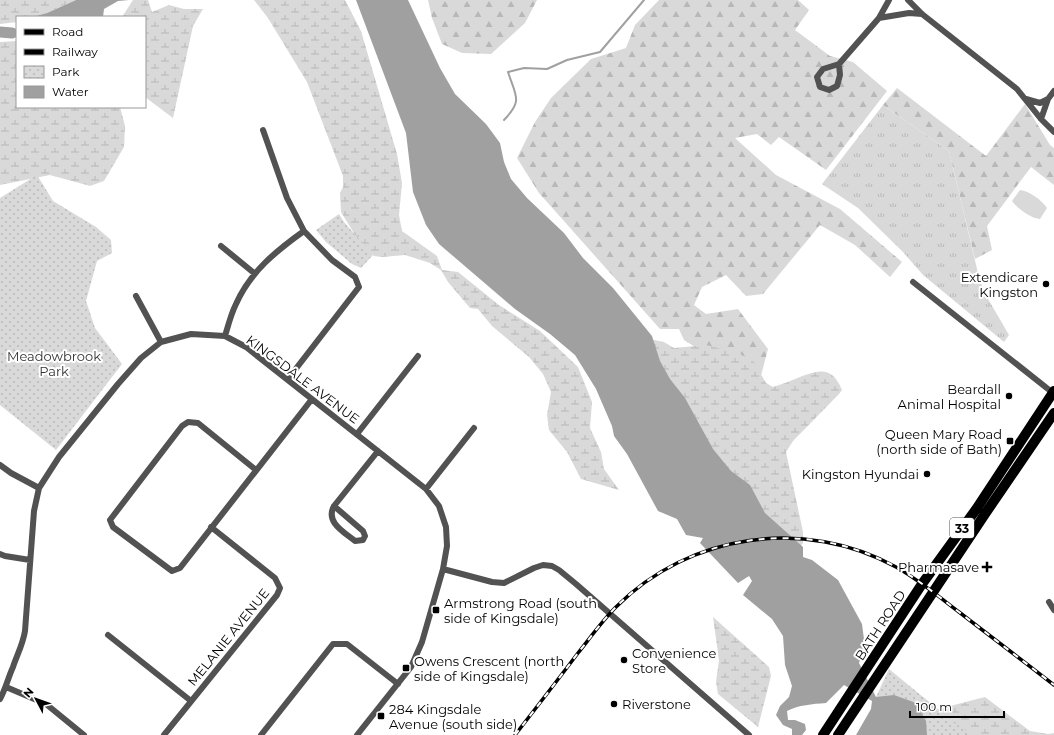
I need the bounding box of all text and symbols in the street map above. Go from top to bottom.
legend [16,16,146,108]
text: Road [52,24,83,39]
text: Railway [52,44,98,59]
text: Park [52,64,80,79]
text: Water [52,84,89,99]
place label: Extendicare Kingston [961,269,1038,300]
marker: Extendicare Kingston [1041,279,1051,289]
street label: KINGSDALE AVENUE [243,331,363,427]
park label: Meadowbrook Park [7,348,101,379]
place label: Beardall Animal Hospital [898,381,1001,412]
marker: Beardall Animal Hospital [1004,391,1014,401]
place label: Queen Mary Road (north side of Bath) [876,426,1002,457]
marker: Queen Mary Road (north side of Bath) [1005,436,1015,446]
place label: Kingston Hyundai [802,466,919,482]
marker: Kingston Hyundai [922,469,932,479]
road number: 33 [950,518,974,538]
place label: Pharmasave [898,559,979,575]
marker: Pharmasave [982,562,992,572]
street label: MELANIE AVENUE [184,585,272,689]
street label: BATH ROAD [851,587,909,663]
place label: Armstrong Road (south side of Kingsdale) [444,595,597,626]
marker: Armstrong Road (south side of Kingsdale) [431,605,441,615]
place label: Convenience Store [632,645,717,676]
place label: Owens Crescent (north side of Kingsdale) [414,653,564,684]
marker: Convenience Store [619,655,629,665]
marker: Owens Crescent (north side of Kingsdale) [401,663,411,673]
north arrow [16,679,56,719]
text: N [20,684,37,700]
scale bar [910,693,1004,719]
place label: Riverstone [622,696,691,712]
marker: Riverstone [609,699,619,709]
text: 100 m [916,699,952,714]
place label: 284 Kingsdale Avenue (south side) [389,701,517,732]
marker: 284 Kingsdale Avenue (south side) [376,711,386,721]

